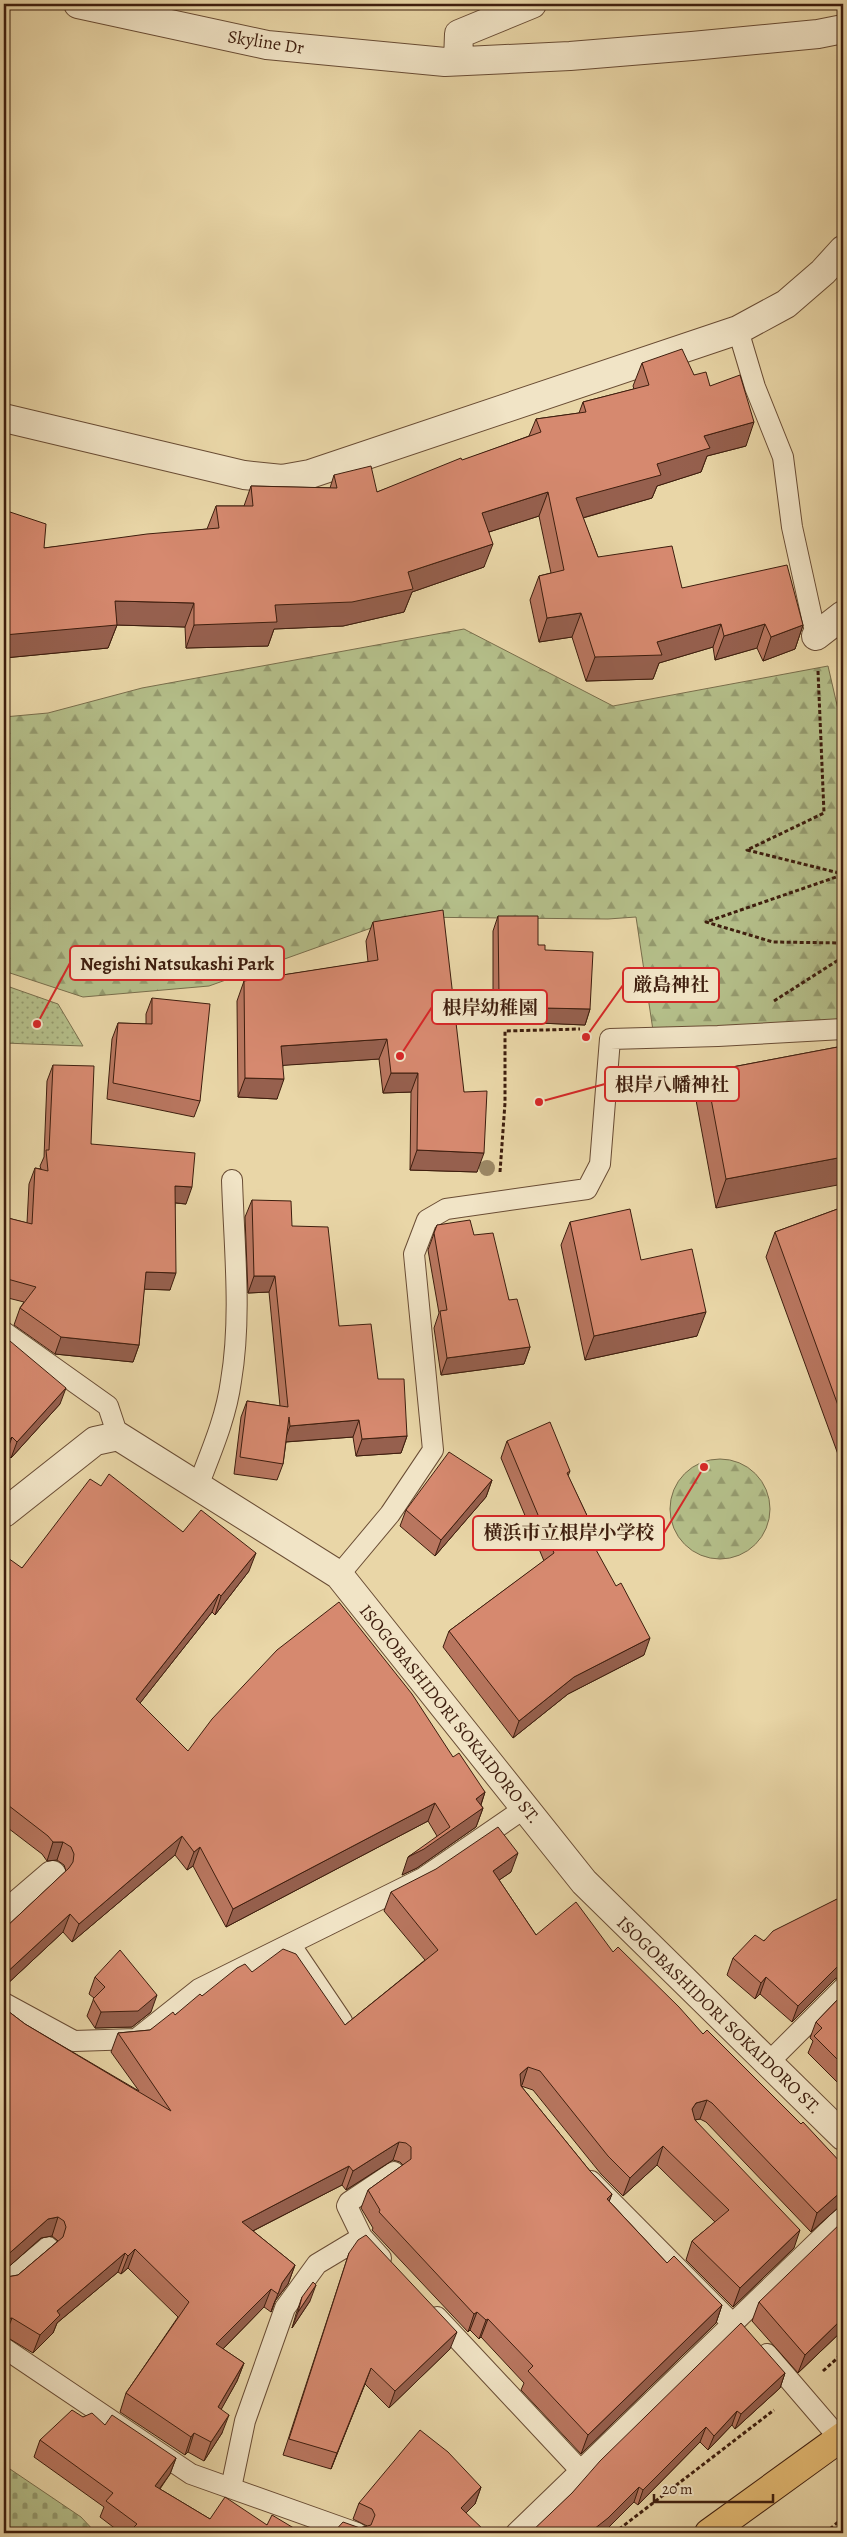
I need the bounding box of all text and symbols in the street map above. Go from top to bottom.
street label: Skyline Dr [226,24,306,60]
callout: Negishi Natsukashi Park [70,946,284,980]
text: Negishi Natsukashi Park [80,951,274,977]
callout: 厳島神社 [623,968,719,1002]
text: 厳島神社 [633,972,709,998]
callout: 根岸幼稚園 [432,990,547,1024]
text: 根岸幼稚園 [442,995,538,1021]
callout: 根岸八幡神社 [605,1067,739,1101]
text: 根岸八幡神社 [615,1072,729,1098]
callout: 横浜市立根岸小学校 [473,1516,664,1550]
text: 横浜市立根岸小学校 [483,1520,655,1546]
street label: ISOGOBASHIDORI SOKAIDORO ST. [354,1599,546,1829]
street label: ISOGOBASHIDORI SOKAIDORO ST. [612,1911,826,2119]
scale bar [654,2472,773,2504]
text: 20 m [662,2479,693,2499]

